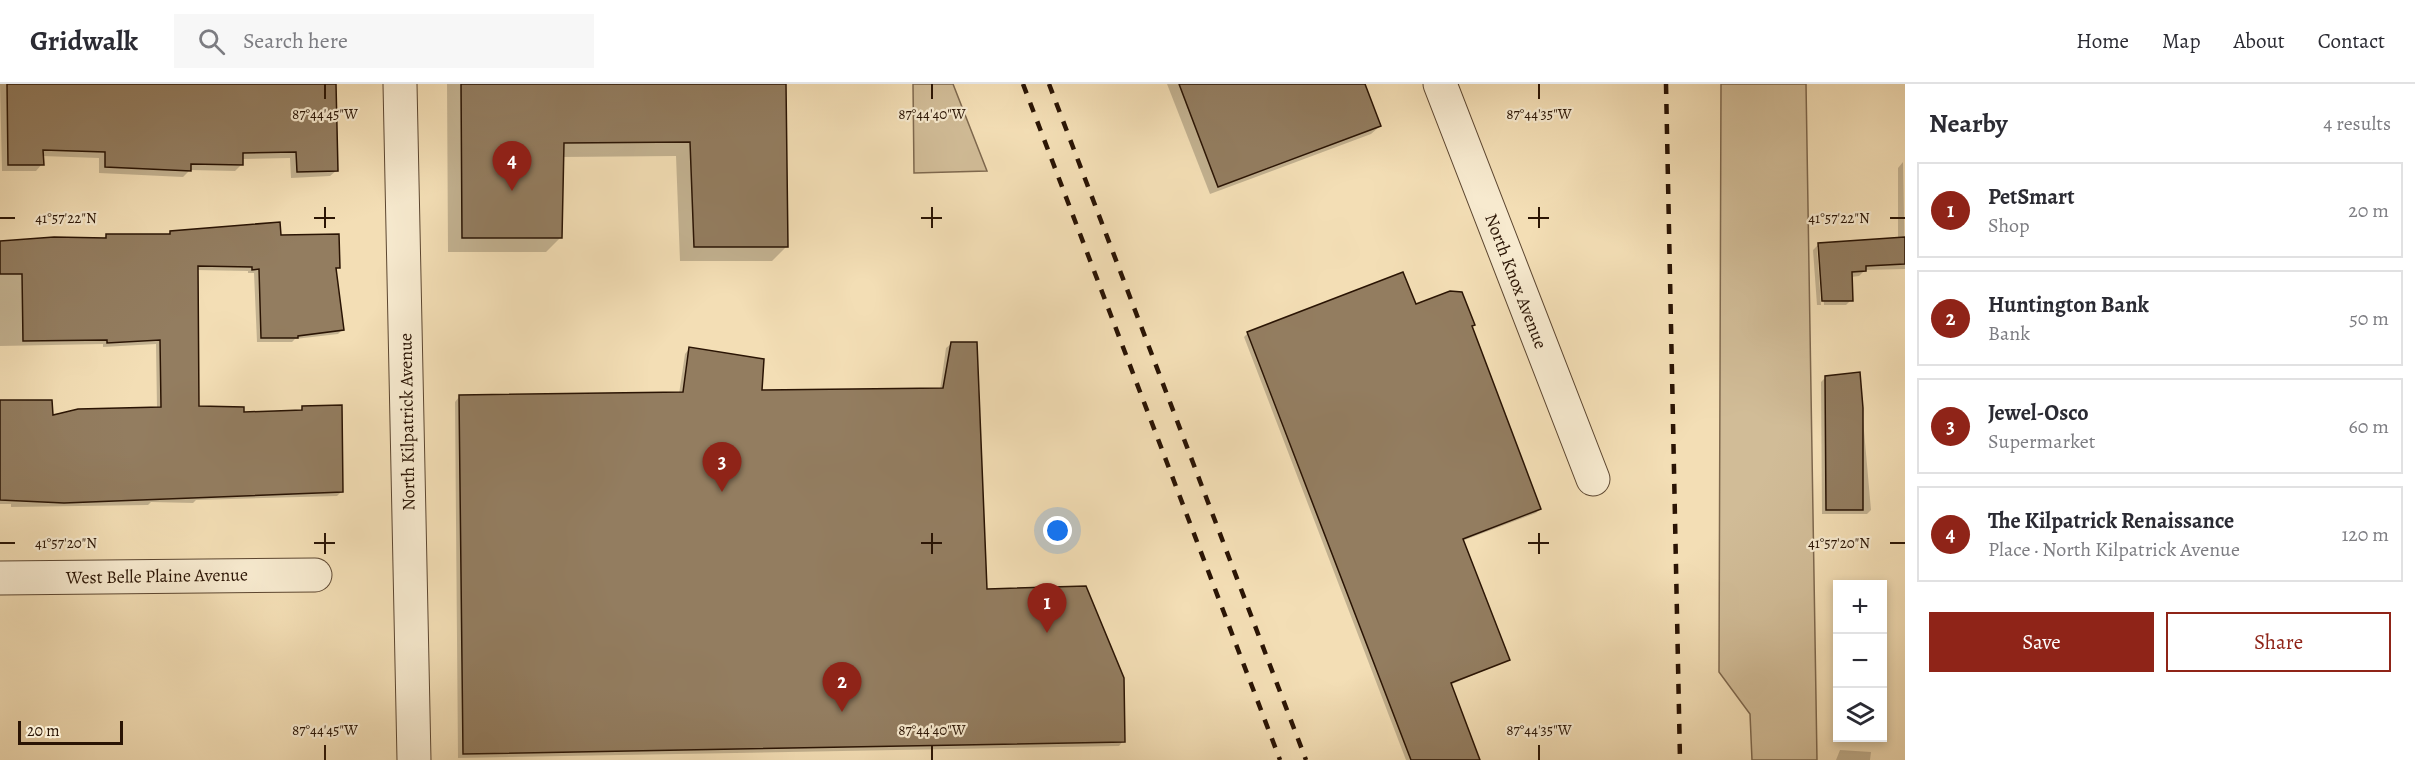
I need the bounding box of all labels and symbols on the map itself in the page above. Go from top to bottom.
text: 87°44'45"W [292,104,358,124]
text: 87°44'40"W [898,104,966,124]
text: 87°44'35"W [1506,104,1572,124]
pin: 4 [492,141,532,191]
text: 41°57'22"N [35,208,97,228]
text: 41°57'22"N [1808,208,1870,228]
street label: North Knox Avenue [1479,210,1553,352]
street label: North Kilpatrick Avenue [393,333,421,511]
pin: 3 [702,442,742,492]
your location [1043,516,1072,545]
text: 41°57'20"N [35,533,97,553]
text: 41°57'20"N [1808,533,1870,553]
street label: West Belle Plaine Avenue [65,562,248,590]
pin: 1 [1028,584,1066,633]
pin: 2 [822,662,862,712]
scale bar [18,718,123,746]
text: 87°44'45"W [292,720,358,740]
text: 87°44'40"W [898,720,966,740]
text: 87°44'35"W [1506,720,1572,740]

